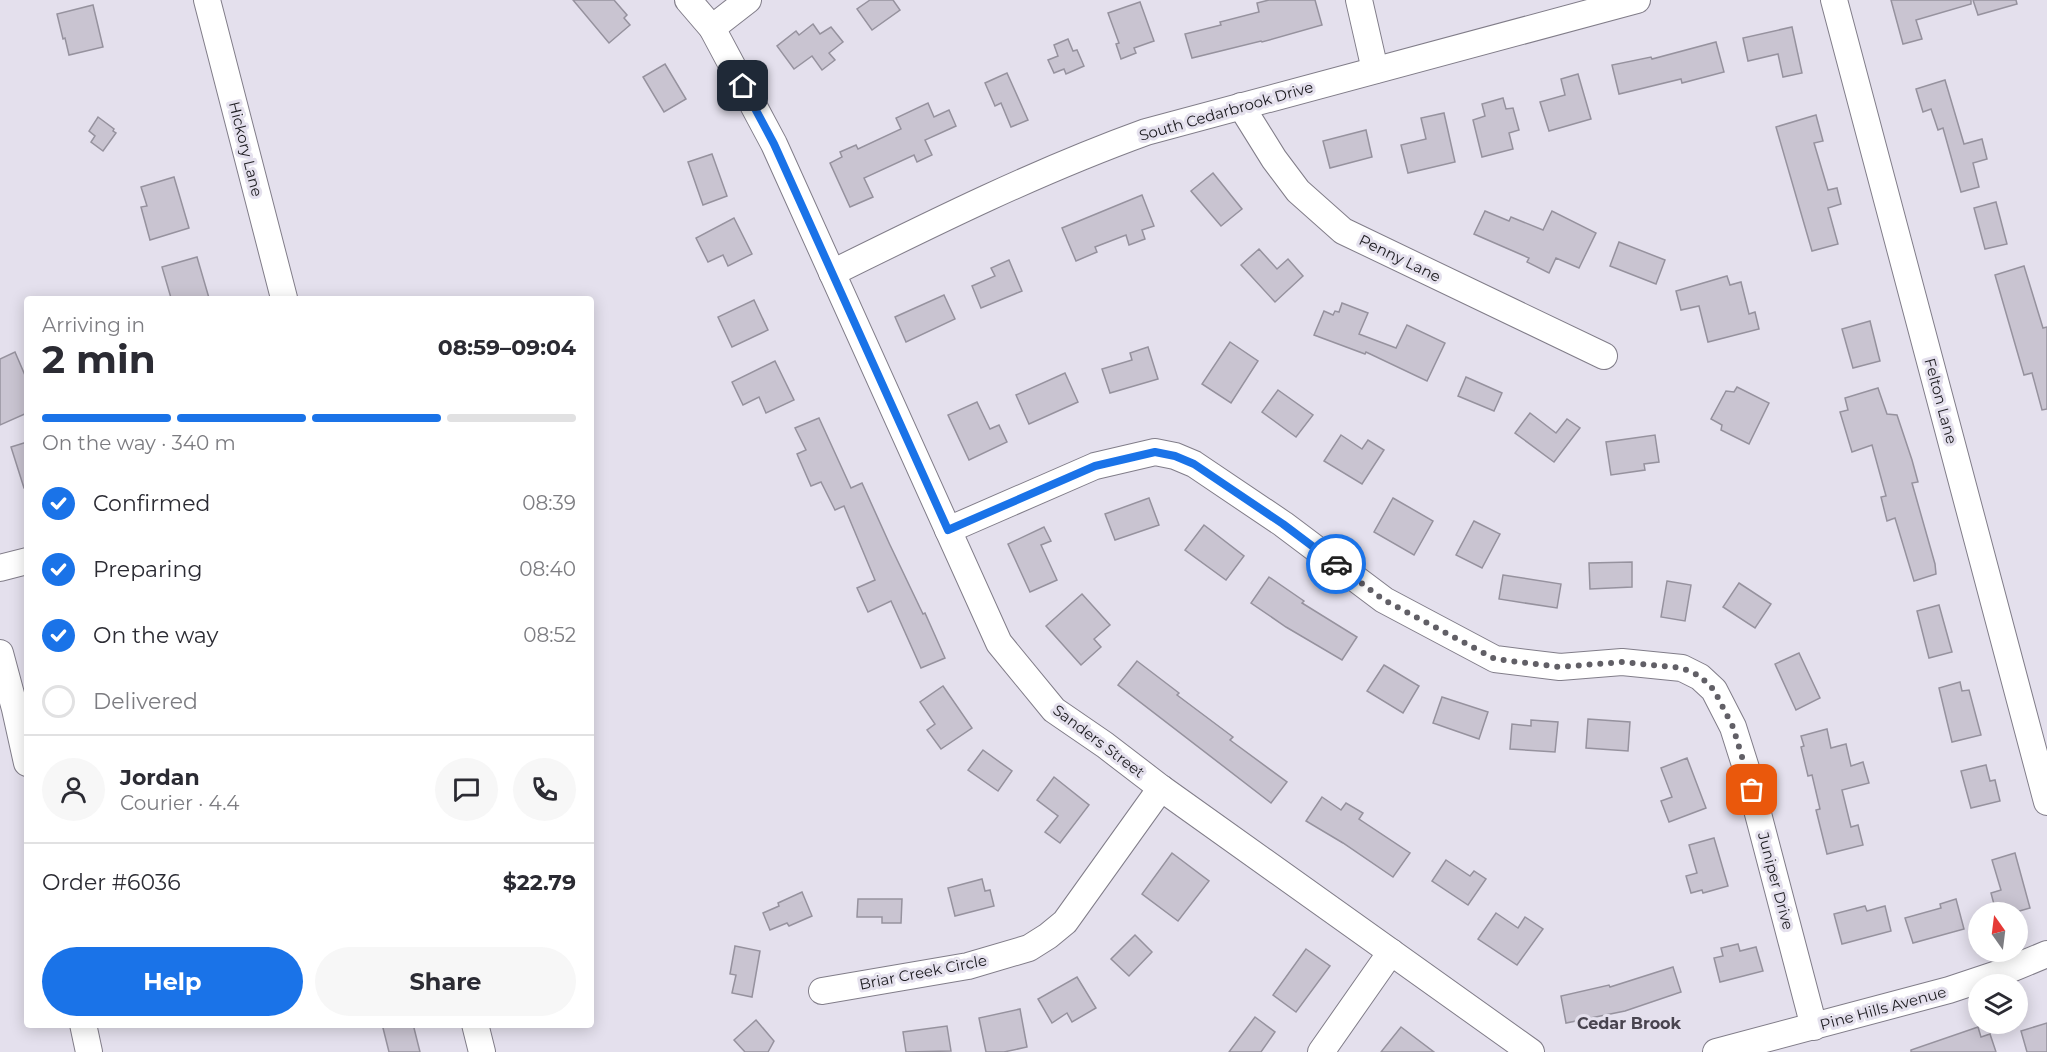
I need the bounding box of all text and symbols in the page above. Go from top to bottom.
pin [717,60,768,111]
icon: home [726,69,759,102]
street label: South Cedarbrook Drive [1137,77,1315,145]
street label: Hickory Lane [225,99,267,199]
street label: Penny Lane [1356,230,1444,286]
text: Arriving in [42,313,145,337]
text: 08:59–09:04 [438,334,576,361]
text: 2 min [42,335,156,383]
street label: Felton Lane [1920,356,1962,446]
text: On the way · 340 m [42,431,236,455]
icon: check [42,487,75,520]
text: Confirmed [93,490,210,517]
text: 08:39 [522,491,576,515]
courier [1306,534,1366,594]
icon: car [1320,548,1353,581]
icon: check [42,553,75,586]
text: Preparing [93,556,202,583]
text: 08:40 [519,557,576,581]
icon: check [42,619,75,652]
text: On the way [93,622,218,649]
text: 08:52 [523,623,576,647]
text: Delivered [93,688,198,715]
street label: Sanders Street [1049,700,1149,782]
button: person [42,758,105,821]
button: chat [435,758,498,821]
button: phone [513,758,576,821]
text: Jordan [120,764,200,791]
pin [1726,764,1777,815]
icon: bag [1735,773,1768,806]
text: Courier · 4.4 [120,791,239,815]
street label: Juniper Drive [1754,829,1798,932]
text: Order #6036 [42,869,181,896]
text: $22.79 [503,869,576,896]
north arrow [1968,902,2028,962]
map controls [1968,902,2028,1034]
button: Help [42,947,303,1016]
button: Share [315,947,576,1016]
street label: Briar Creek Circle [858,950,988,994]
button: layers [1968,974,2028,1034]
street label: Pine Hills Avenue [1818,982,1948,1034]
district label: Cedar Brook [1577,1014,1682,1033]

